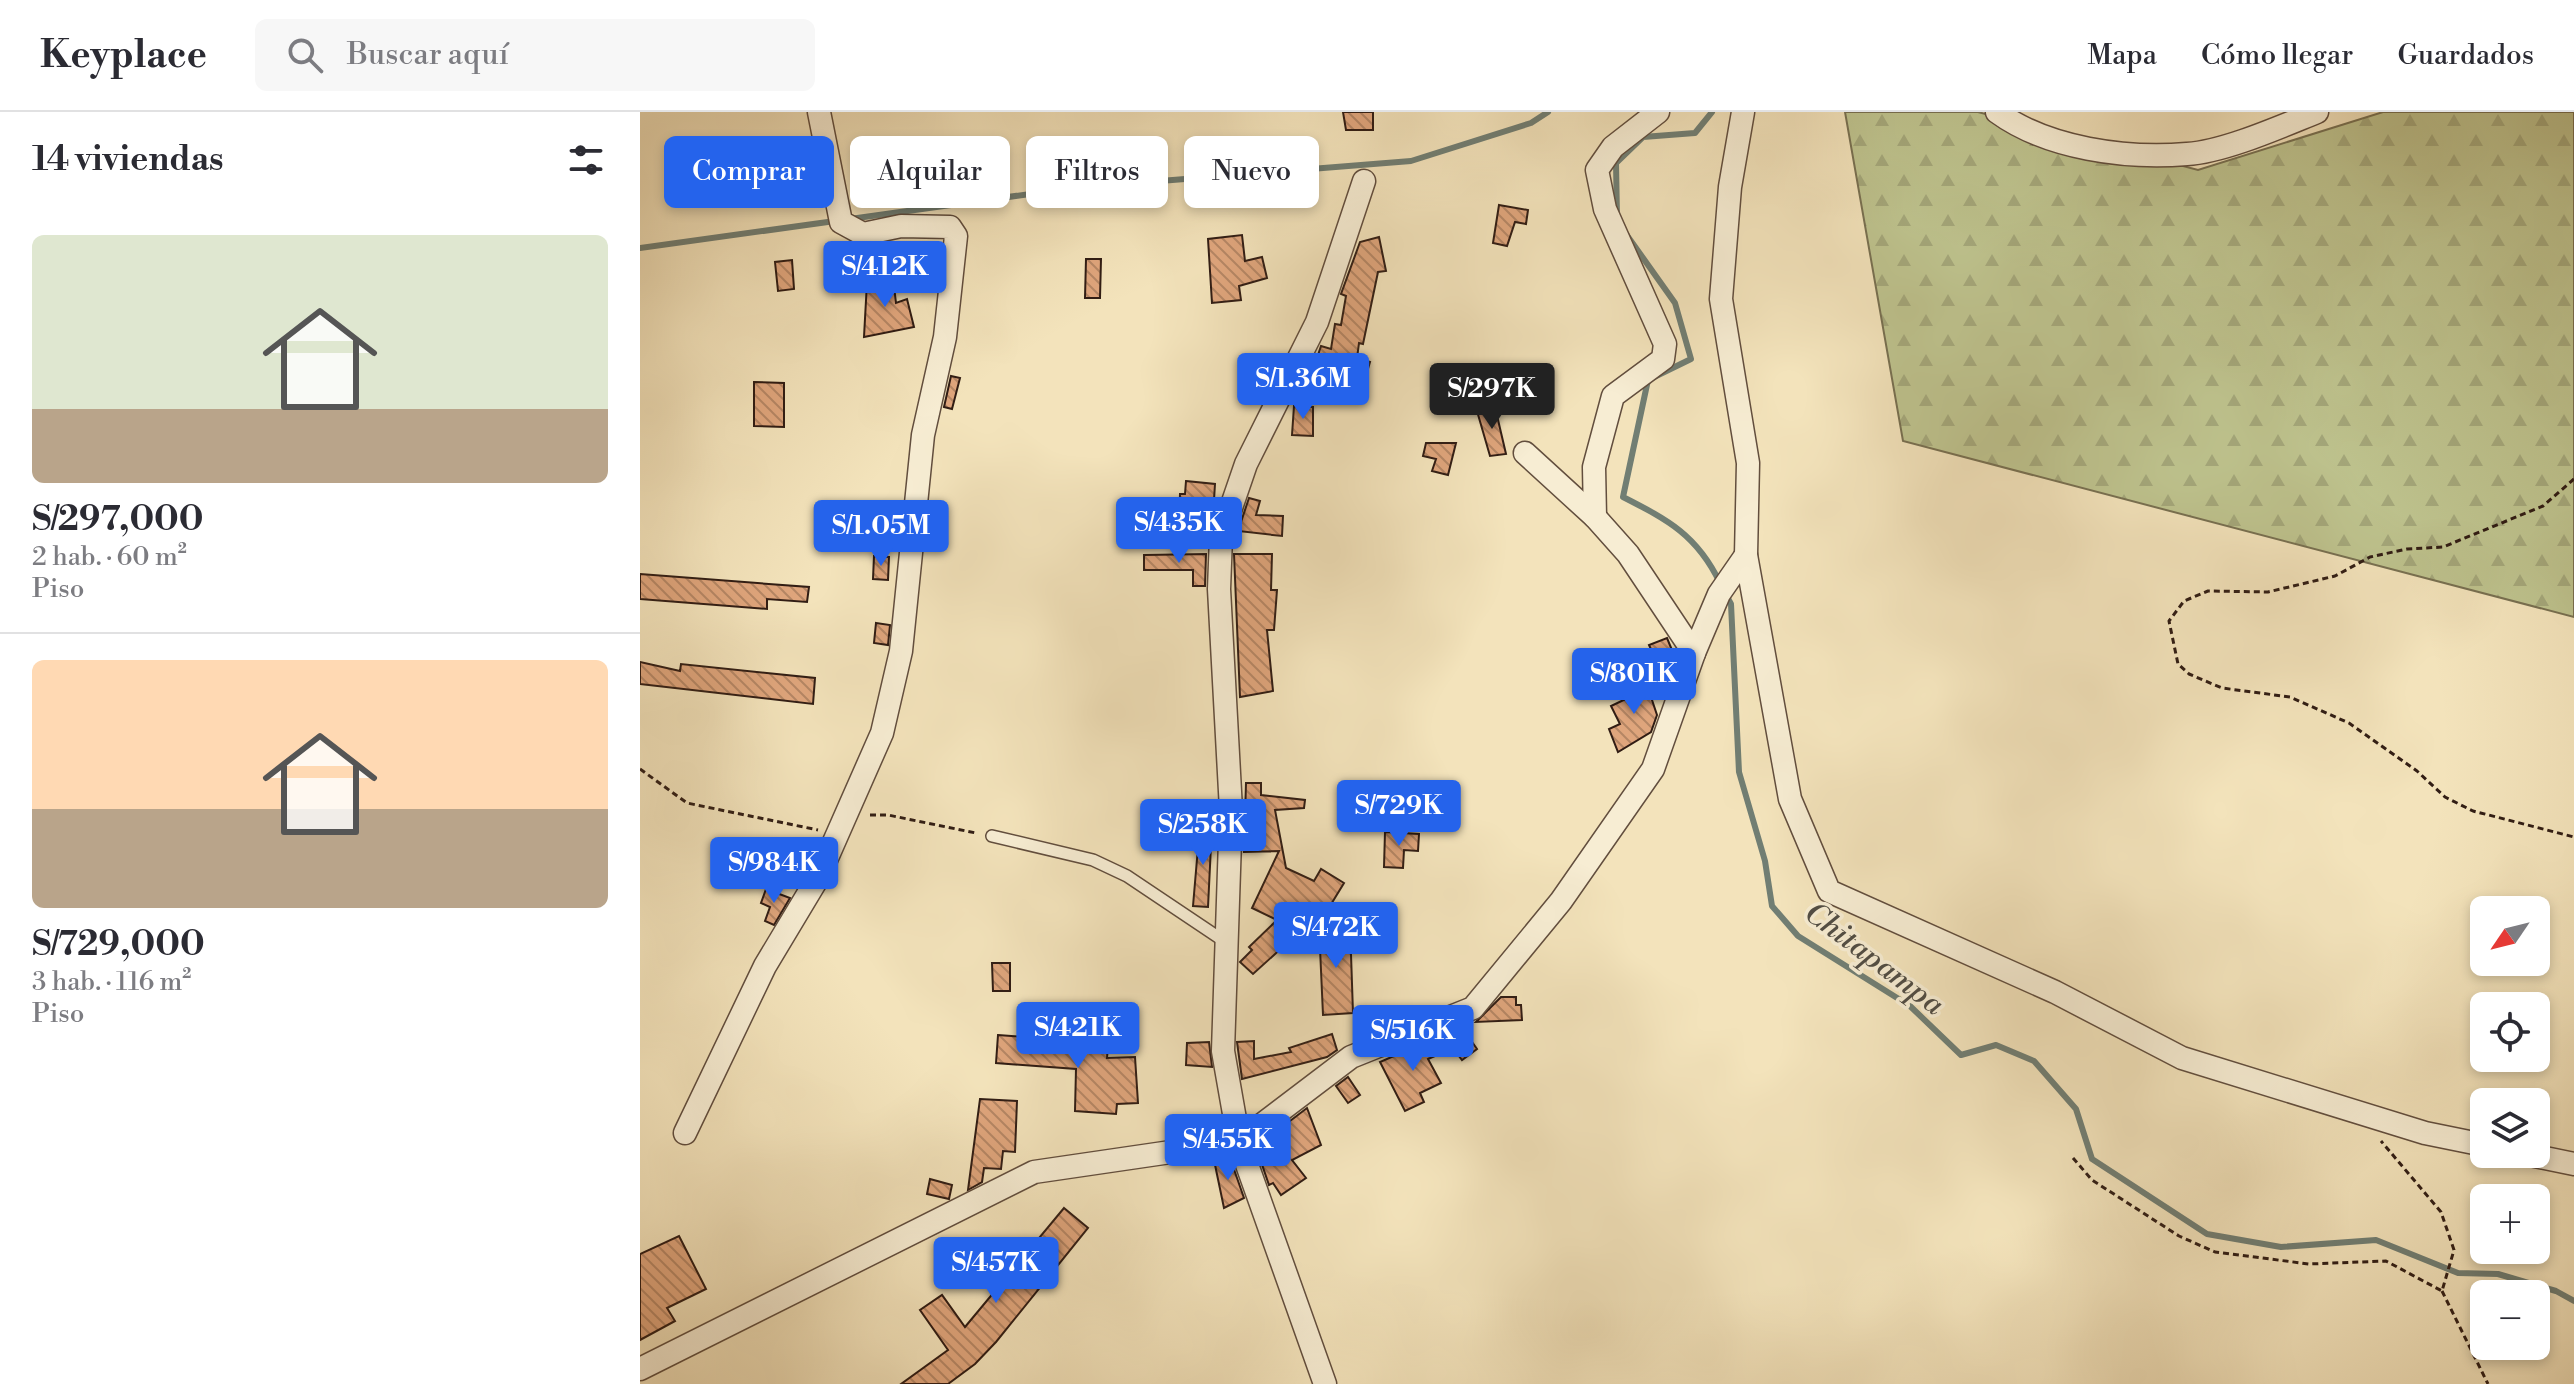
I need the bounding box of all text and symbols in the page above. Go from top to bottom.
search box [255,19,815,91]
text: Keyplace [40,32,207,79]
icon: search [283,33,327,77]
text: Buscar aquí [347,36,509,74]
text: Mapa [2088,38,2157,73]
text: Cómo llegar [2201,38,2353,73]
text: Guardados [2397,38,2534,73]
chip: Comprar [664,136,834,208]
chip: Alquilar [850,136,1010,208]
chip: Filtros [1026,136,1168,208]
chip: Nuevo [1184,136,1319,208]
icon: filters [564,138,608,182]
text: 14 viviendas [32,139,224,181]
pin: S/412K [820,241,950,309]
text: S/412K [841,251,929,283]
icon: home [248,287,392,431]
pin: S/1.36M [1229,353,1377,421]
text: S/1.36M [1255,363,1351,395]
pin: S/297K [1427,363,1557,431]
text: S/297K [1448,373,1536,405]
pin: S/435K [1114,497,1244,565]
text: S/297,000 [32,499,204,541]
pin: S/1.05M [807,500,955,568]
text: S/435K [1134,507,1224,539]
text: S/1.05M [832,510,930,542]
text: 2 hab. · 60 m² [32,541,187,573]
text: Piso [32,573,84,605]
pin: S/801K [1569,648,1699,716]
text: S/801K [1590,658,1678,690]
icon: home [248,712,392,856]
pin: S/729K [1334,780,1464,848]
text: S/729K [1355,790,1443,822]
pin: S/258K [1138,799,1268,867]
text: S/258K [1158,809,1248,841]
pin: S/984K [709,837,839,905]
text: S/984K [728,847,820,879]
water label: Chitapampa [1797,894,1952,1024]
north arrow [2470,896,2550,976]
map controls [2470,896,2550,1360]
pin: S/472K [1271,902,1401,970]
text: S/472K [1292,912,1380,944]
text: S/729,000 [32,924,205,966]
text: 3 hab. · 116 m² [32,966,191,998]
button: locate [2470,992,2550,1072]
text: Piso [32,998,84,1030]
pin: S/421K [1013,1002,1143,1070]
pin: S/516K [1348,1005,1478,1073]
text: S/421K [1034,1012,1122,1044]
text: S/516K [1371,1015,1455,1047]
button: layers [2470,1088,2550,1168]
pin: S/455K [1163,1114,1293,1182]
text: S/455K [1183,1124,1273,1156]
button: + [2470,1184,2550,1264]
pin: S/457K [931,1237,1061,1305]
text: S/457K [952,1247,1040,1279]
button: − [2470,1280,2550,1360]

